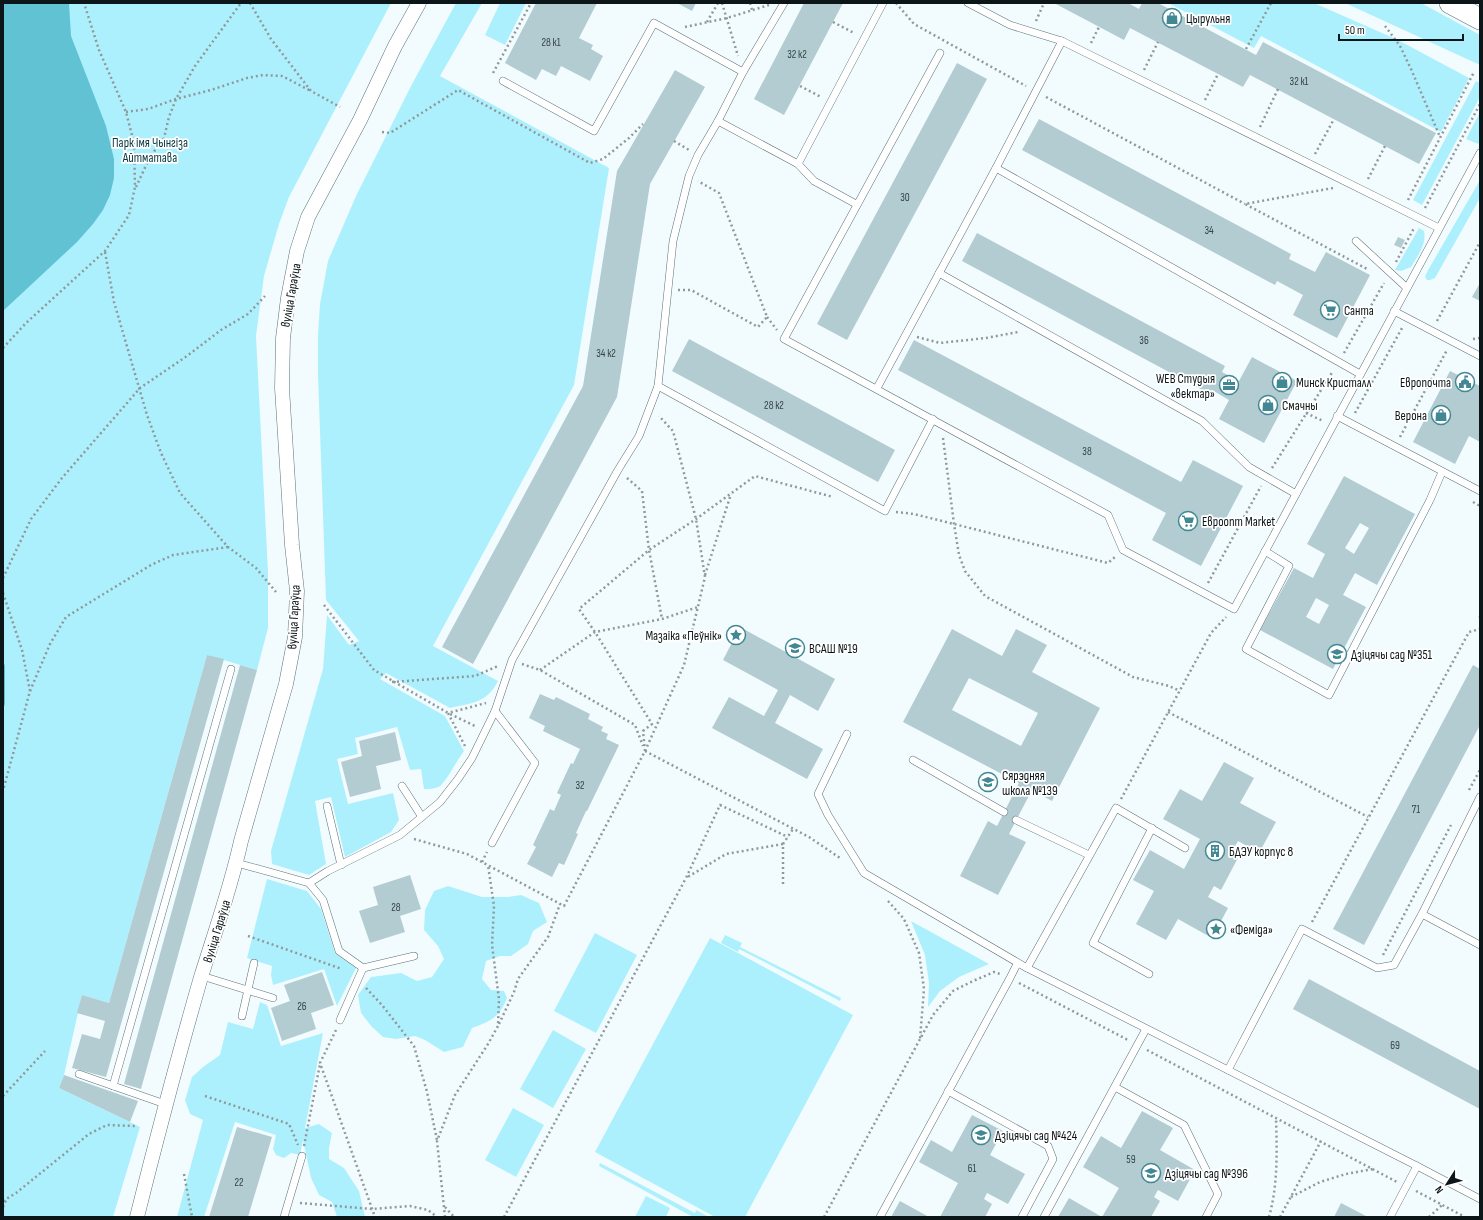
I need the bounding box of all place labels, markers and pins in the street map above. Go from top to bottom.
shop icon: Цырульня [1161,7,1183,29]
place label: Цырульня [1186,11,1230,27]
supermarket icon: Санта [1319,299,1341,321]
place label: Санта [1344,303,1374,319]
place label: WEB Студыя «вектар» [1156,371,1215,402]
shop icon: Минск Кристалл [1271,371,1293,393]
public building icon: Европочта [1454,371,1476,393]
office icon: WEB Студыя «вектар» [1218,374,1240,396]
place label: Минск Кристалл [1296,375,1372,391]
place label: Европочта [1400,375,1451,391]
shop icon: Смачны [1257,394,1279,416]
place label: Смачны [1282,398,1318,414]
shop icon: Верона [1430,404,1452,426]
place label: Верона [1395,408,1427,424]
supermarket icon: Евроопт Market [1177,510,1199,532]
place label: Евроопт Market [1202,514,1275,530]
place icon: Мазаіка «Пеўнік» [725,624,747,646]
place label: Мазаіка «Пеўнік» [645,628,722,644]
school or university icon: ВСАШ №19 [784,637,806,659]
place label: ВСАШ №19 [809,641,858,657]
school or university icon: Дзіцячы сад №351 [1326,643,1348,665]
place label: Дзіцячы сад №351 [1351,647,1433,663]
place label: Сярэдняя школа №139 [1002,768,1058,799]
school or university icon: Сярэдняя школа №139 [977,771,999,793]
building icon: БДЭУ корпус 8 [1204,840,1226,862]
place label: БДЭУ корпус 8 [1229,844,1294,860]
place icon: «Феміда» [1205,918,1227,940]
place label: «Феміда» [1230,922,1273,938]
school or university icon: Дзіцячы сад №424 [970,1124,992,1146]
place label: Дзіцячы сад №424 [995,1128,1078,1144]
school or university icon: Дзіцячы сад №396 [1140,1162,1162,1184]
place label: Дзіцячы сад №396 [1165,1166,1248,1182]

